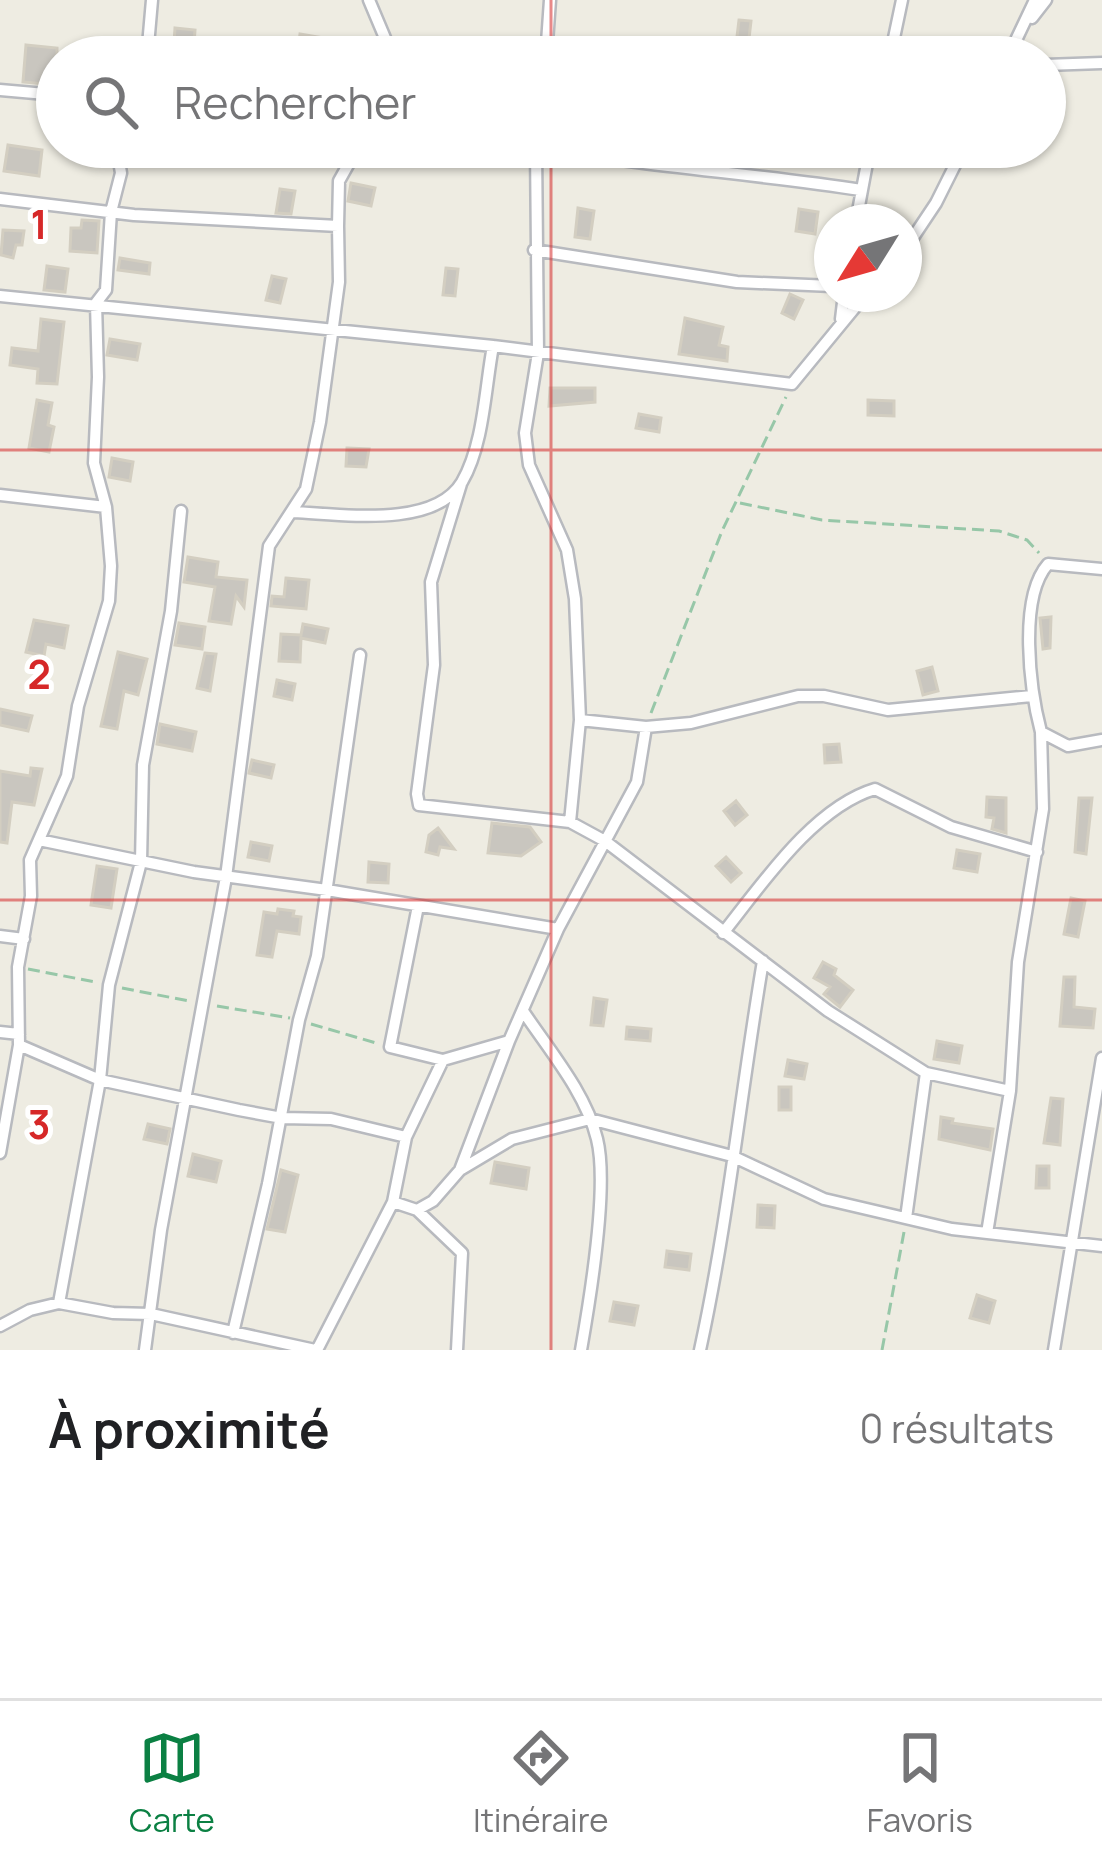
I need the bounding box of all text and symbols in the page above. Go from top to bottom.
search box [36,36,1066,168]
icon: search [78,69,144,135]
text: Rechercher [174,71,417,133]
text: 1 [30,197,48,251]
north arrow [814,204,922,312]
text: 2 [27,647,51,701]
text: 3 [28,1097,50,1151]
text: À proximité [48,1394,330,1463]
text: 0 résultats [859,1401,1054,1455]
tab: Carte [129,1725,215,1842]
tab: Itinéraire [473,1725,609,1842]
tab: Favoris [867,1725,973,1842]

